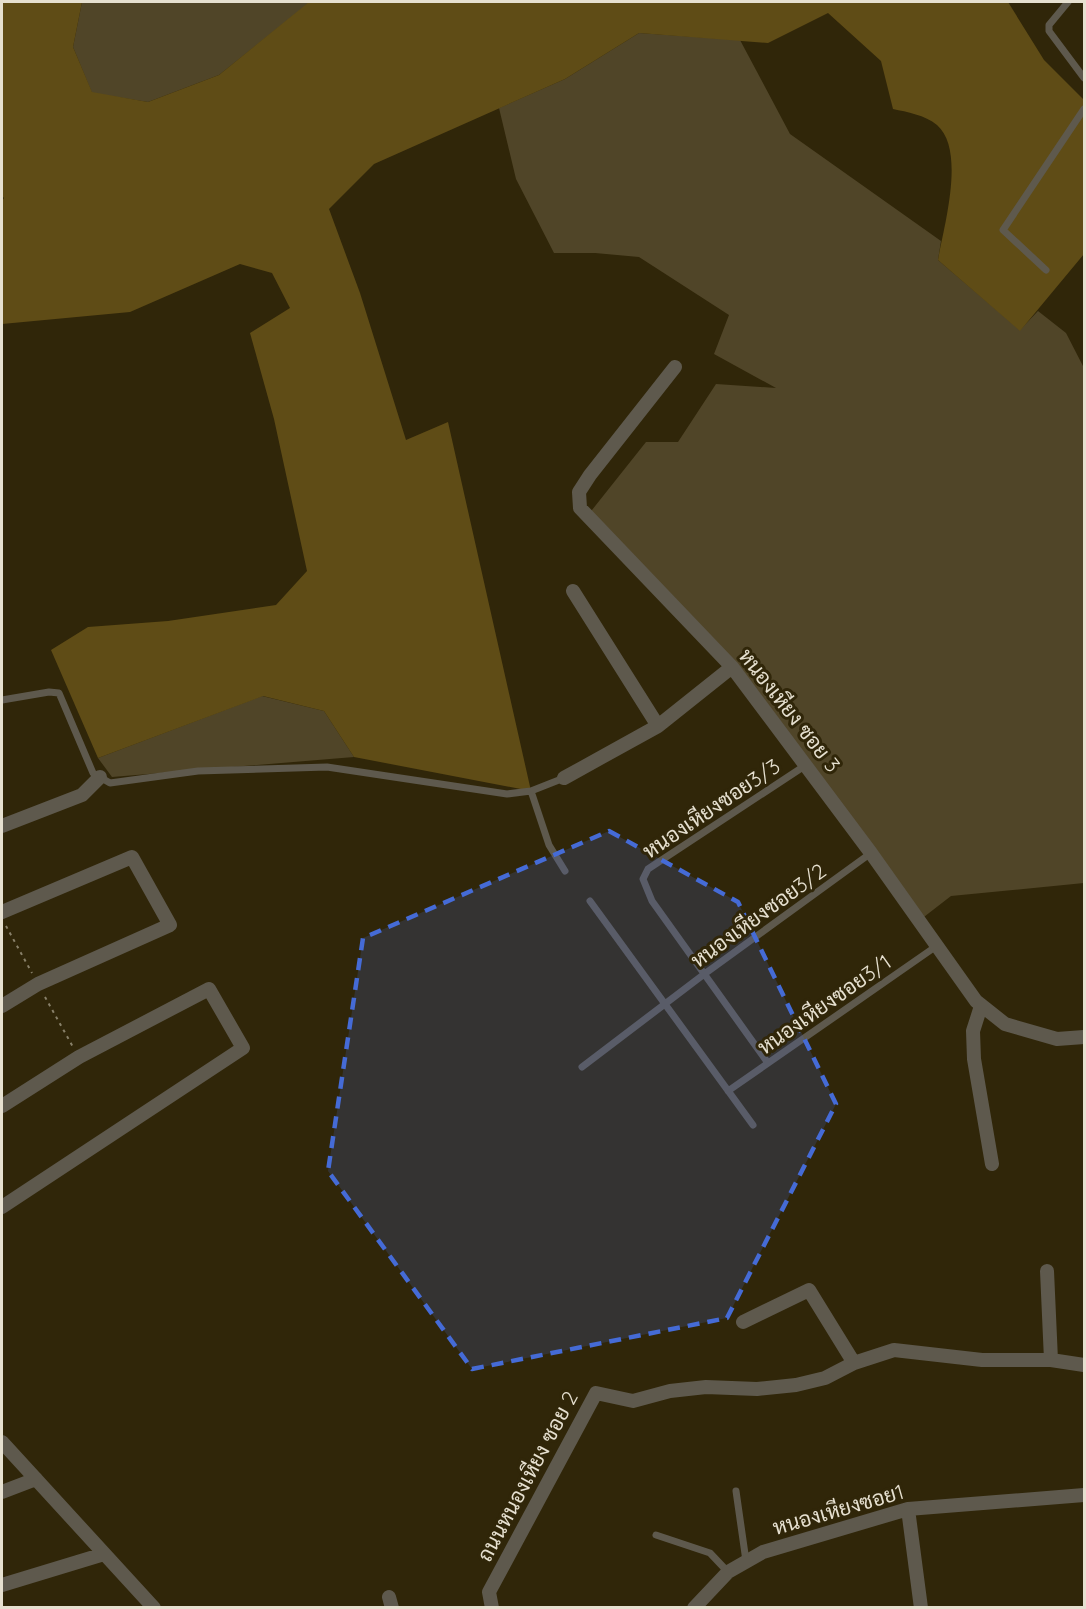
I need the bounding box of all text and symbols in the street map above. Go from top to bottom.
street label: หนองเหียง ซอย 3 [734,643,846,777]
street label: หนองเหียงซอย3/3 [637,752,785,864]
street label: หนองเหียงซอย3/2 [685,857,831,973]
street label: หนองเหียงซอย3/1 [752,948,896,1060]
street label: ถนนหนองเหียง ซอย 2 [471,1386,583,1566]
street label: หนองเหียงซอย1 [770,1478,906,1540]

